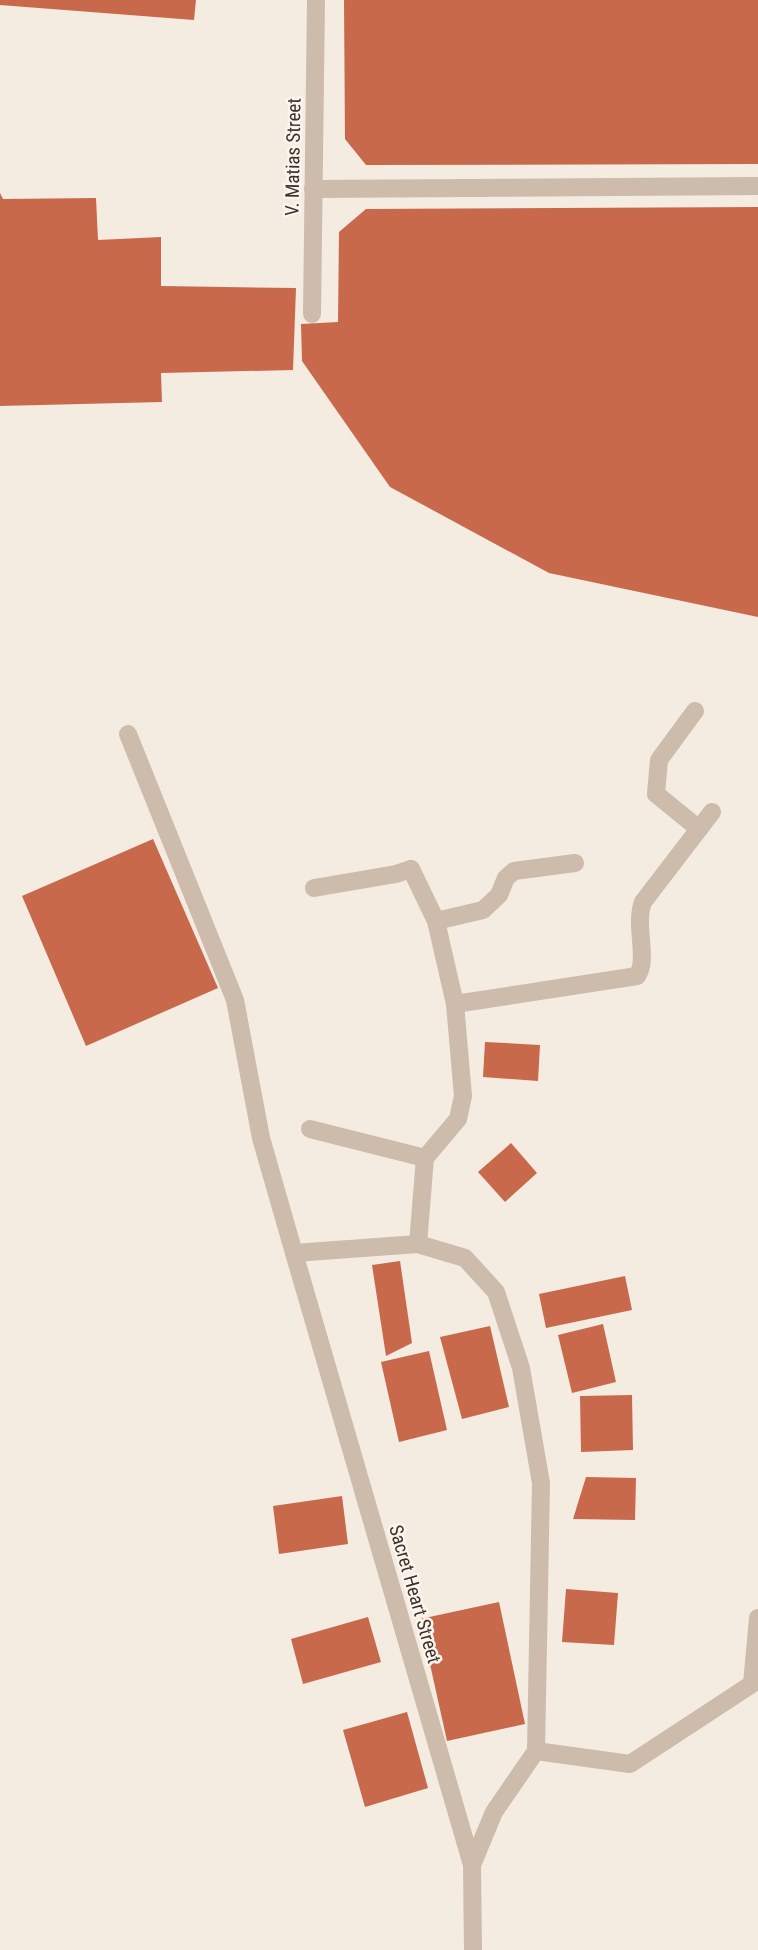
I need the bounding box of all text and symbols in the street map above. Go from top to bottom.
street label: V. Matias Street [280,98,306,216]
street label: Sacret Heart Street [384,1522,446,1666]

